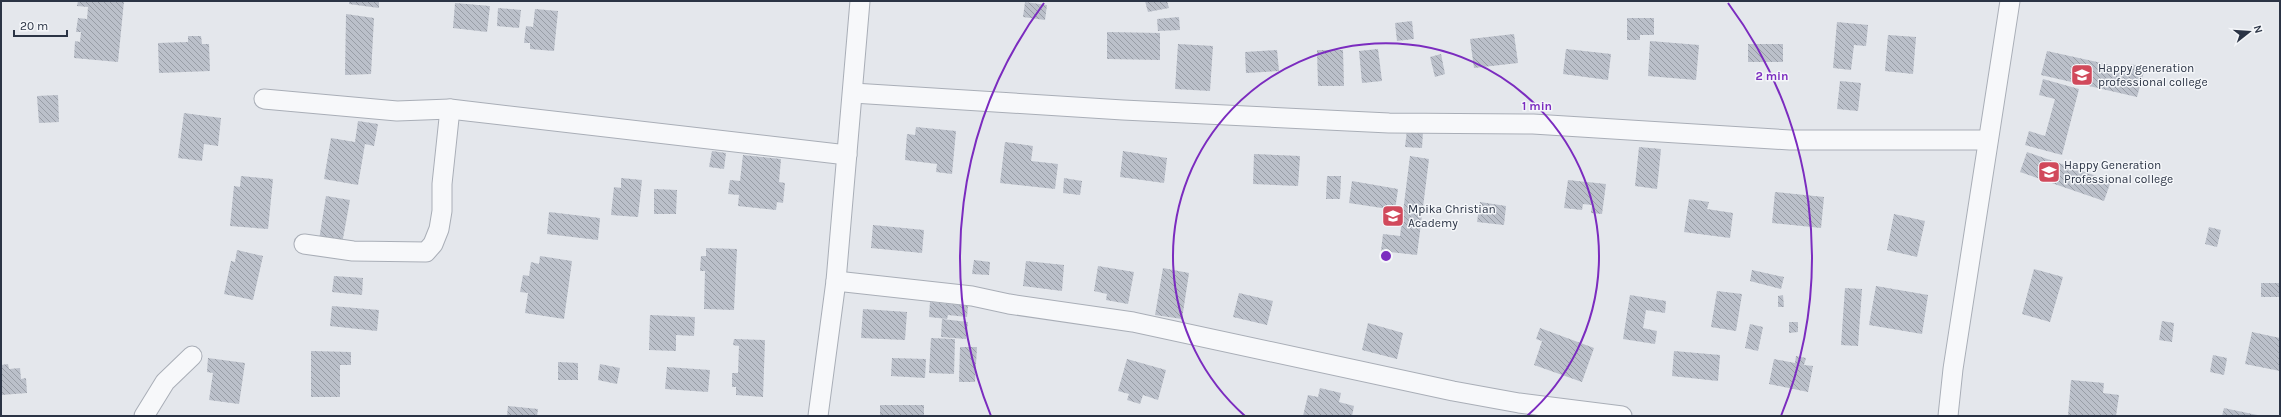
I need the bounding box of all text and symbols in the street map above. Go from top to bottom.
scale bar [14,12,67,38]
north arrow [2229,12,2269,52]
text: 20 m [20,19,48,33]
text: N [2251,24,2265,35]
place label: Happy generation professional college [2098,61,2208,89]
school or university icon: Happy generation professional college [2069,62,2095,88]
text: 2 min [1755,69,1789,83]
text: 1 min [1522,99,1552,113]
place label: Happy Generation Professional college [2064,158,2173,186]
school or university icon: Happy Generation Professional college [2036,159,2062,185]
place label: Mpika Christian Academy [1408,202,1496,230]
school or university icon: Mpika Christian Academy [1380,203,1406,229]
centre of rings [1379,249,1393,263]

